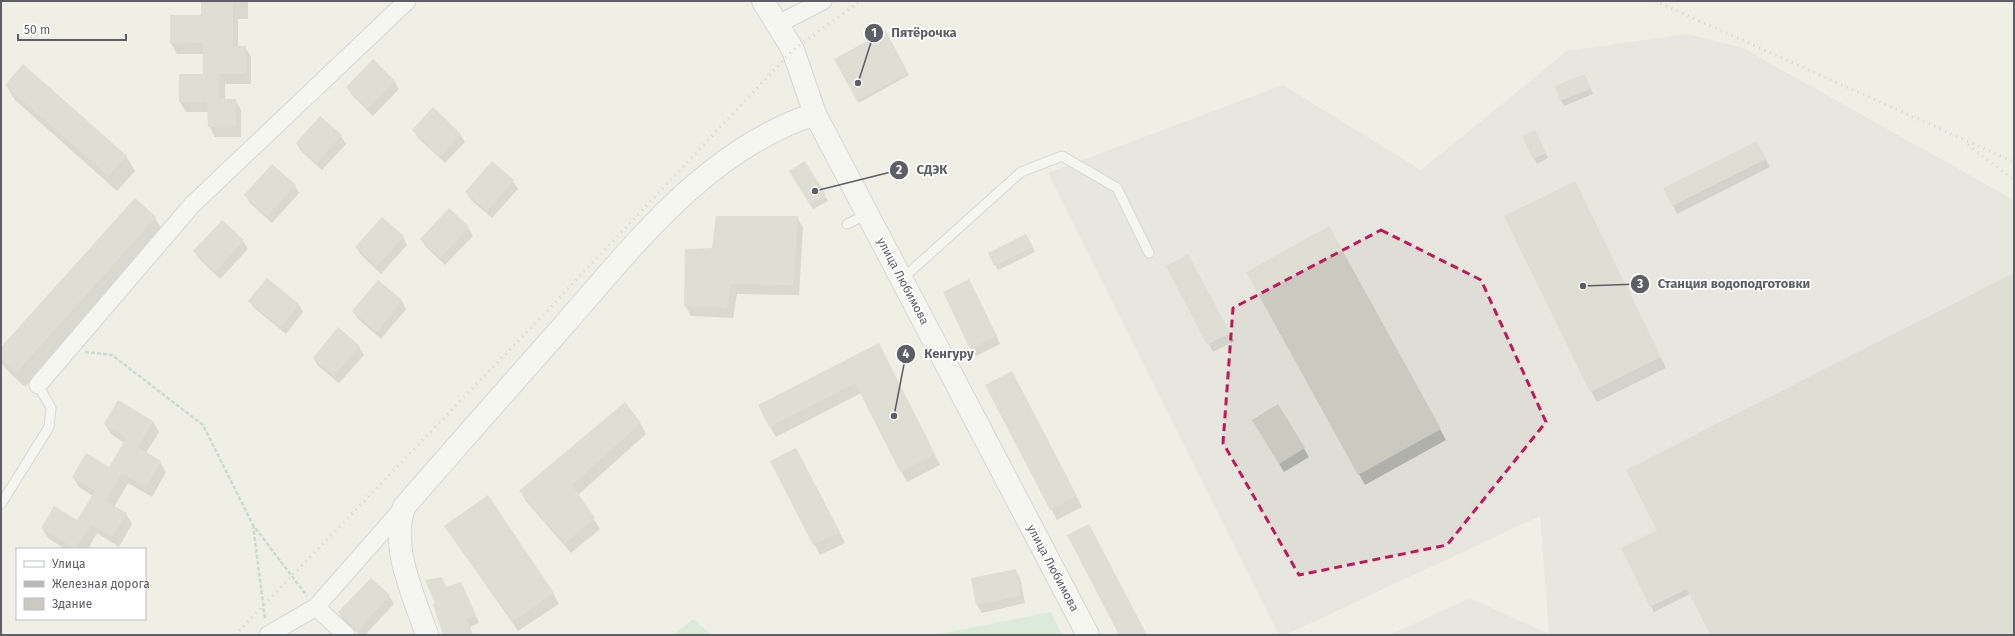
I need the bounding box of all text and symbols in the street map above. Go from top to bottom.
scale bar [18,16,126,42]
callout: Пятёрочка [864,20,965,45]
text: 50 m [24,23,50,37]
text: Пятёрочка [891,25,957,40]
text: 1 [871,26,877,40]
callout: СДЭК [889,157,956,182]
text: СДЭК [917,162,948,177]
text: 2 [896,163,902,177]
street label: улица Любимова [874,235,932,327]
callout: Станция водоподготовки [1630,271,1819,296]
text: Станция водоподготовки [1658,276,1810,291]
text: 3 [1636,277,1643,291]
callout: Кенгуру [896,341,982,366]
text: Кенгуру [924,346,974,361]
text: 4 [903,347,910,361]
street label: улица Любимова [1024,522,1082,614]
legend [16,548,146,620]
text: Улица [52,557,86,571]
text: Железная дорога [52,577,150,591]
text: Здание [52,597,92,611]

